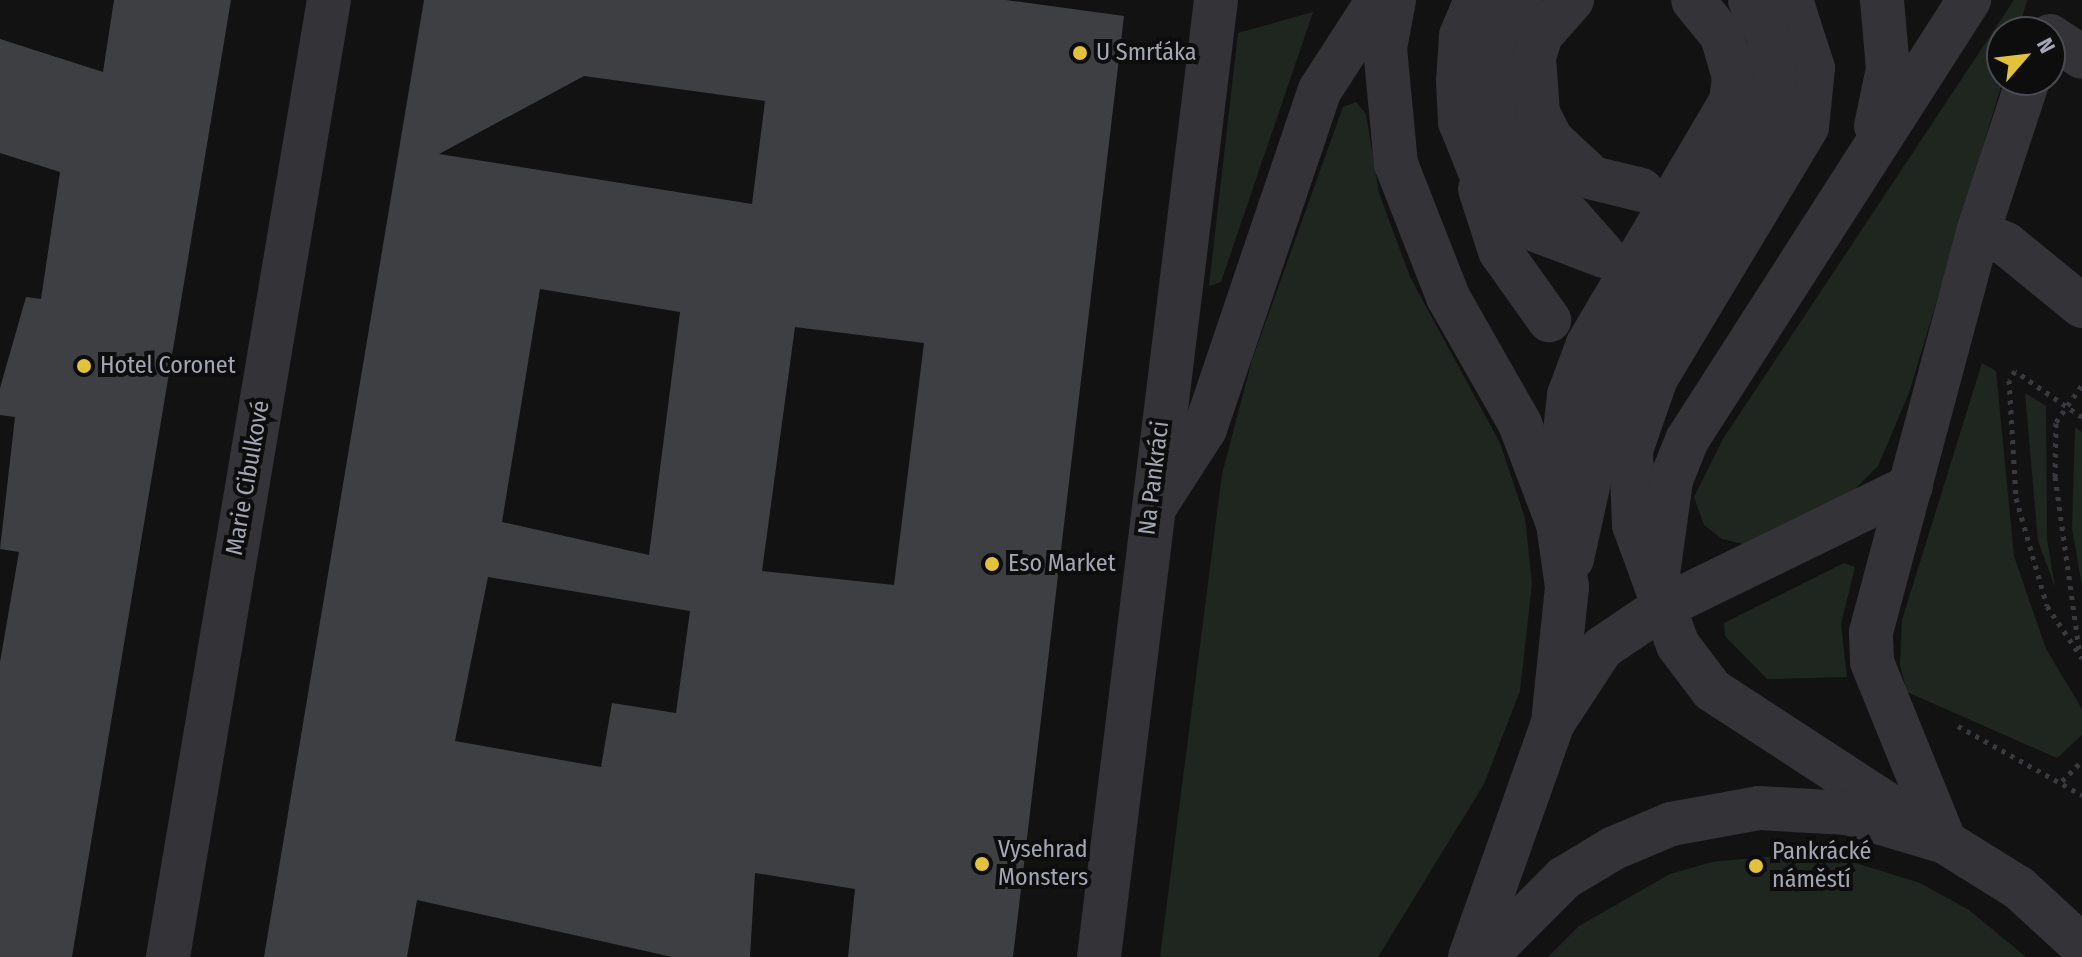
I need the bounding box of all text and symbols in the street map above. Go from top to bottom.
north arrow [1986,16,2066,96]
text: N [2031,33,2061,58]
place label: U Smrťáka [1096,39,1197,67]
marker: U Smrťáka [1071,44,1089,62]
place label: Hotel Coronet [100,352,236,380]
marker: Hotel Coronet [75,357,93,375]
street label: Marie Cibulkové [220,398,276,558]
street label: Na Pankráci [1133,419,1175,537]
place label: Eso Market [1008,550,1116,578]
marker: Eso Market [983,555,1001,573]
place label: Vysehrad Monsters [998,836,1088,892]
place label: Pankrácké náměstí [1772,838,1871,894]
marker: Vysehrad Monsters [973,855,991,873]
marker: Pankrácké náměstí [1747,857,1765,875]

